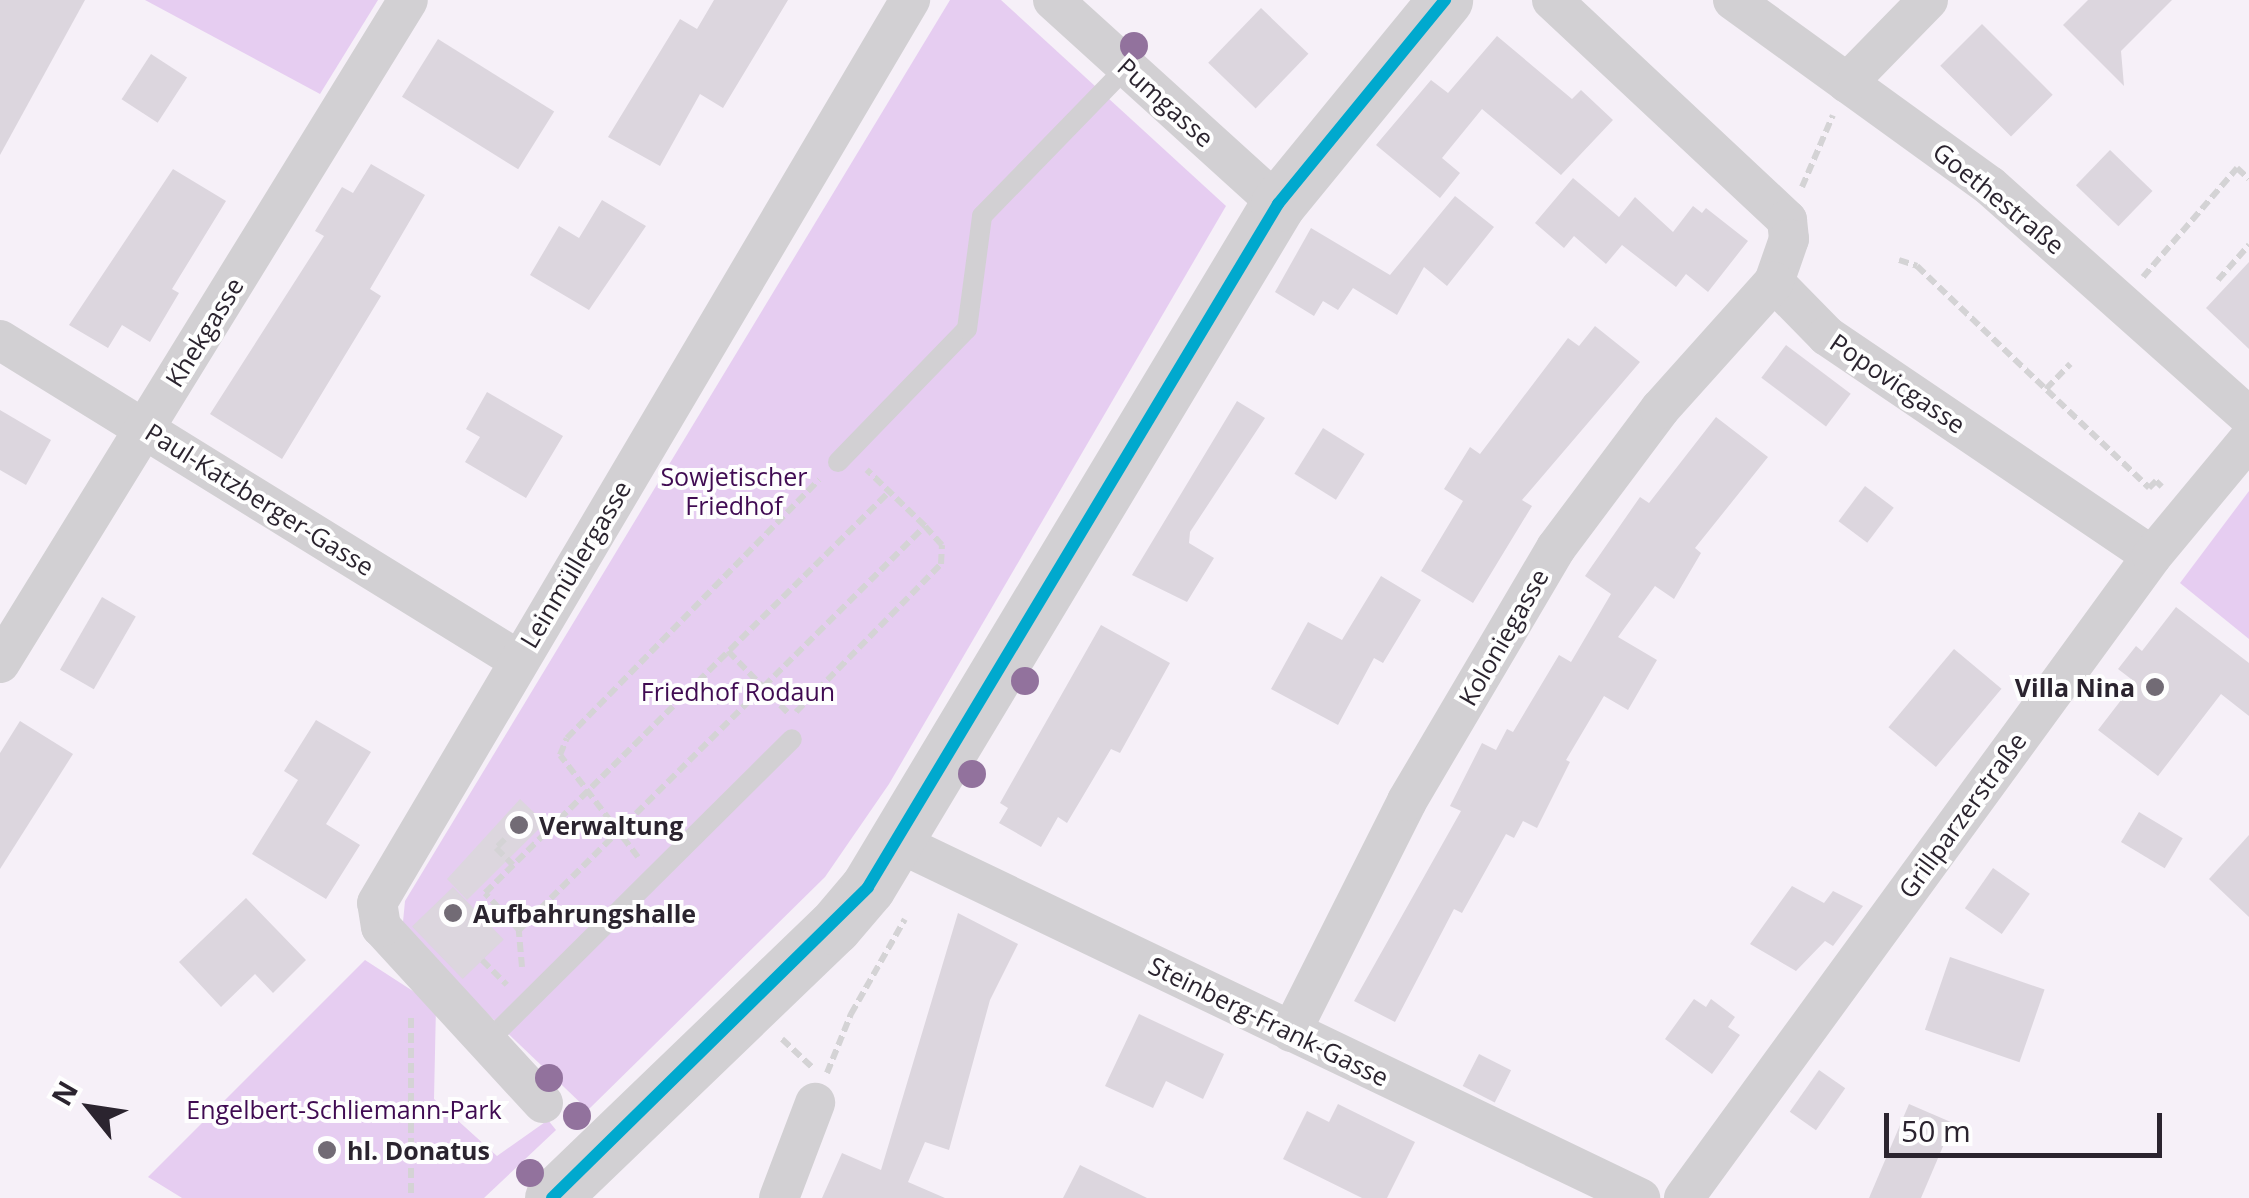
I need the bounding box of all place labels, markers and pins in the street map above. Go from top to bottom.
place label: Villa Nina [2015,672,2135,702]
marker: Villa Nina [2144,676,2166,698]
place label: Verwaltung [539,810,683,840]
marker: Verwaltung [508,814,530,836]
place label: Aufbahrungshalle [473,898,696,928]
marker: Aufbahrungshalle [442,902,464,924]
place label: hl. Donatus [347,1135,490,1165]
marker: hl. Donatus [316,1139,338,1161]

